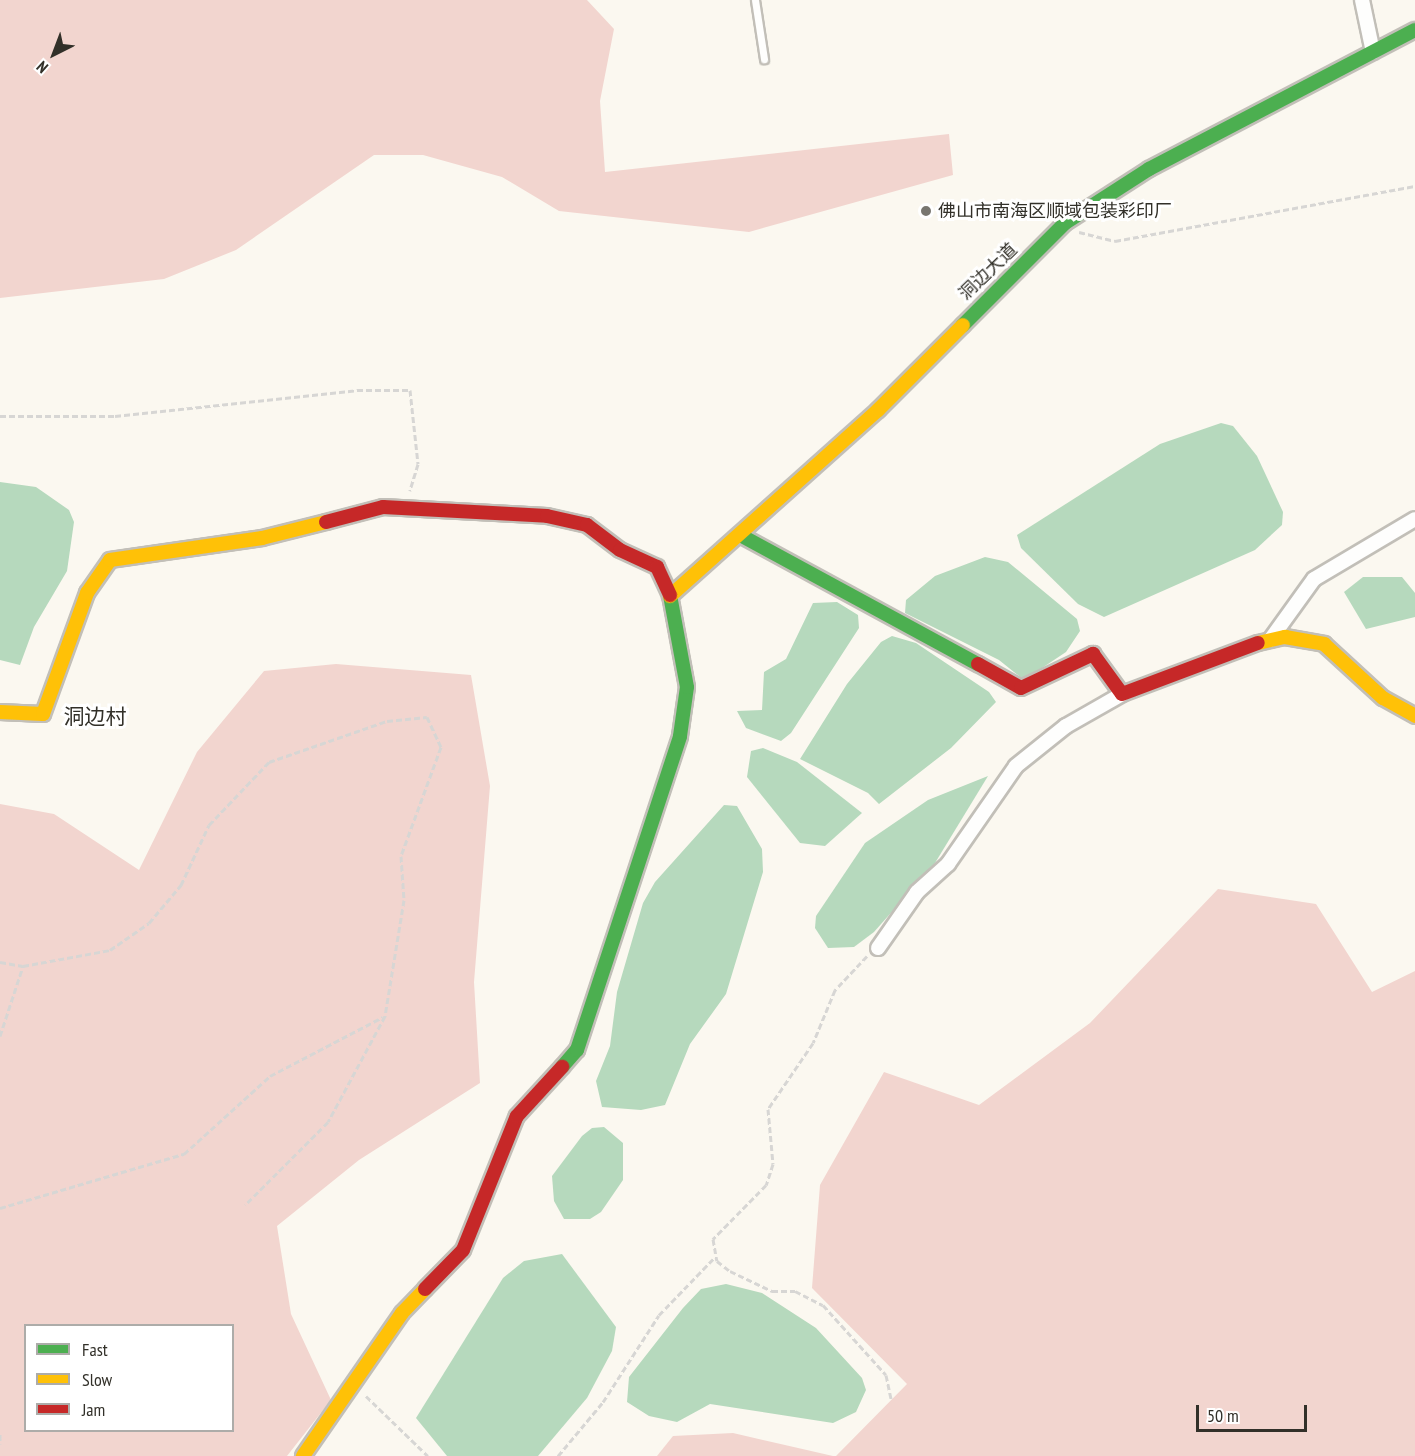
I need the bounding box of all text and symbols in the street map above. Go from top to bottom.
north arrow [24,24,84,84]
text: N [32,57,52,78]
place label: 佛山市南海区顺域包装彩印厂 [938,200,1172,222]
marker: 佛山市南海区顺域包装彩印厂 [919,204,933,218]
street label: 洞边大道 [955,239,1021,305]
district label: 洞边村 [64,704,126,730]
legend [24,1324,234,1432]
text: Fast [82,1338,108,1361]
text: Slow [82,1368,112,1391]
scale bar [1199,1393,1310,1431]
text: Jam [82,1398,105,1421]
text: 50 m [1207,1404,1239,1427]

